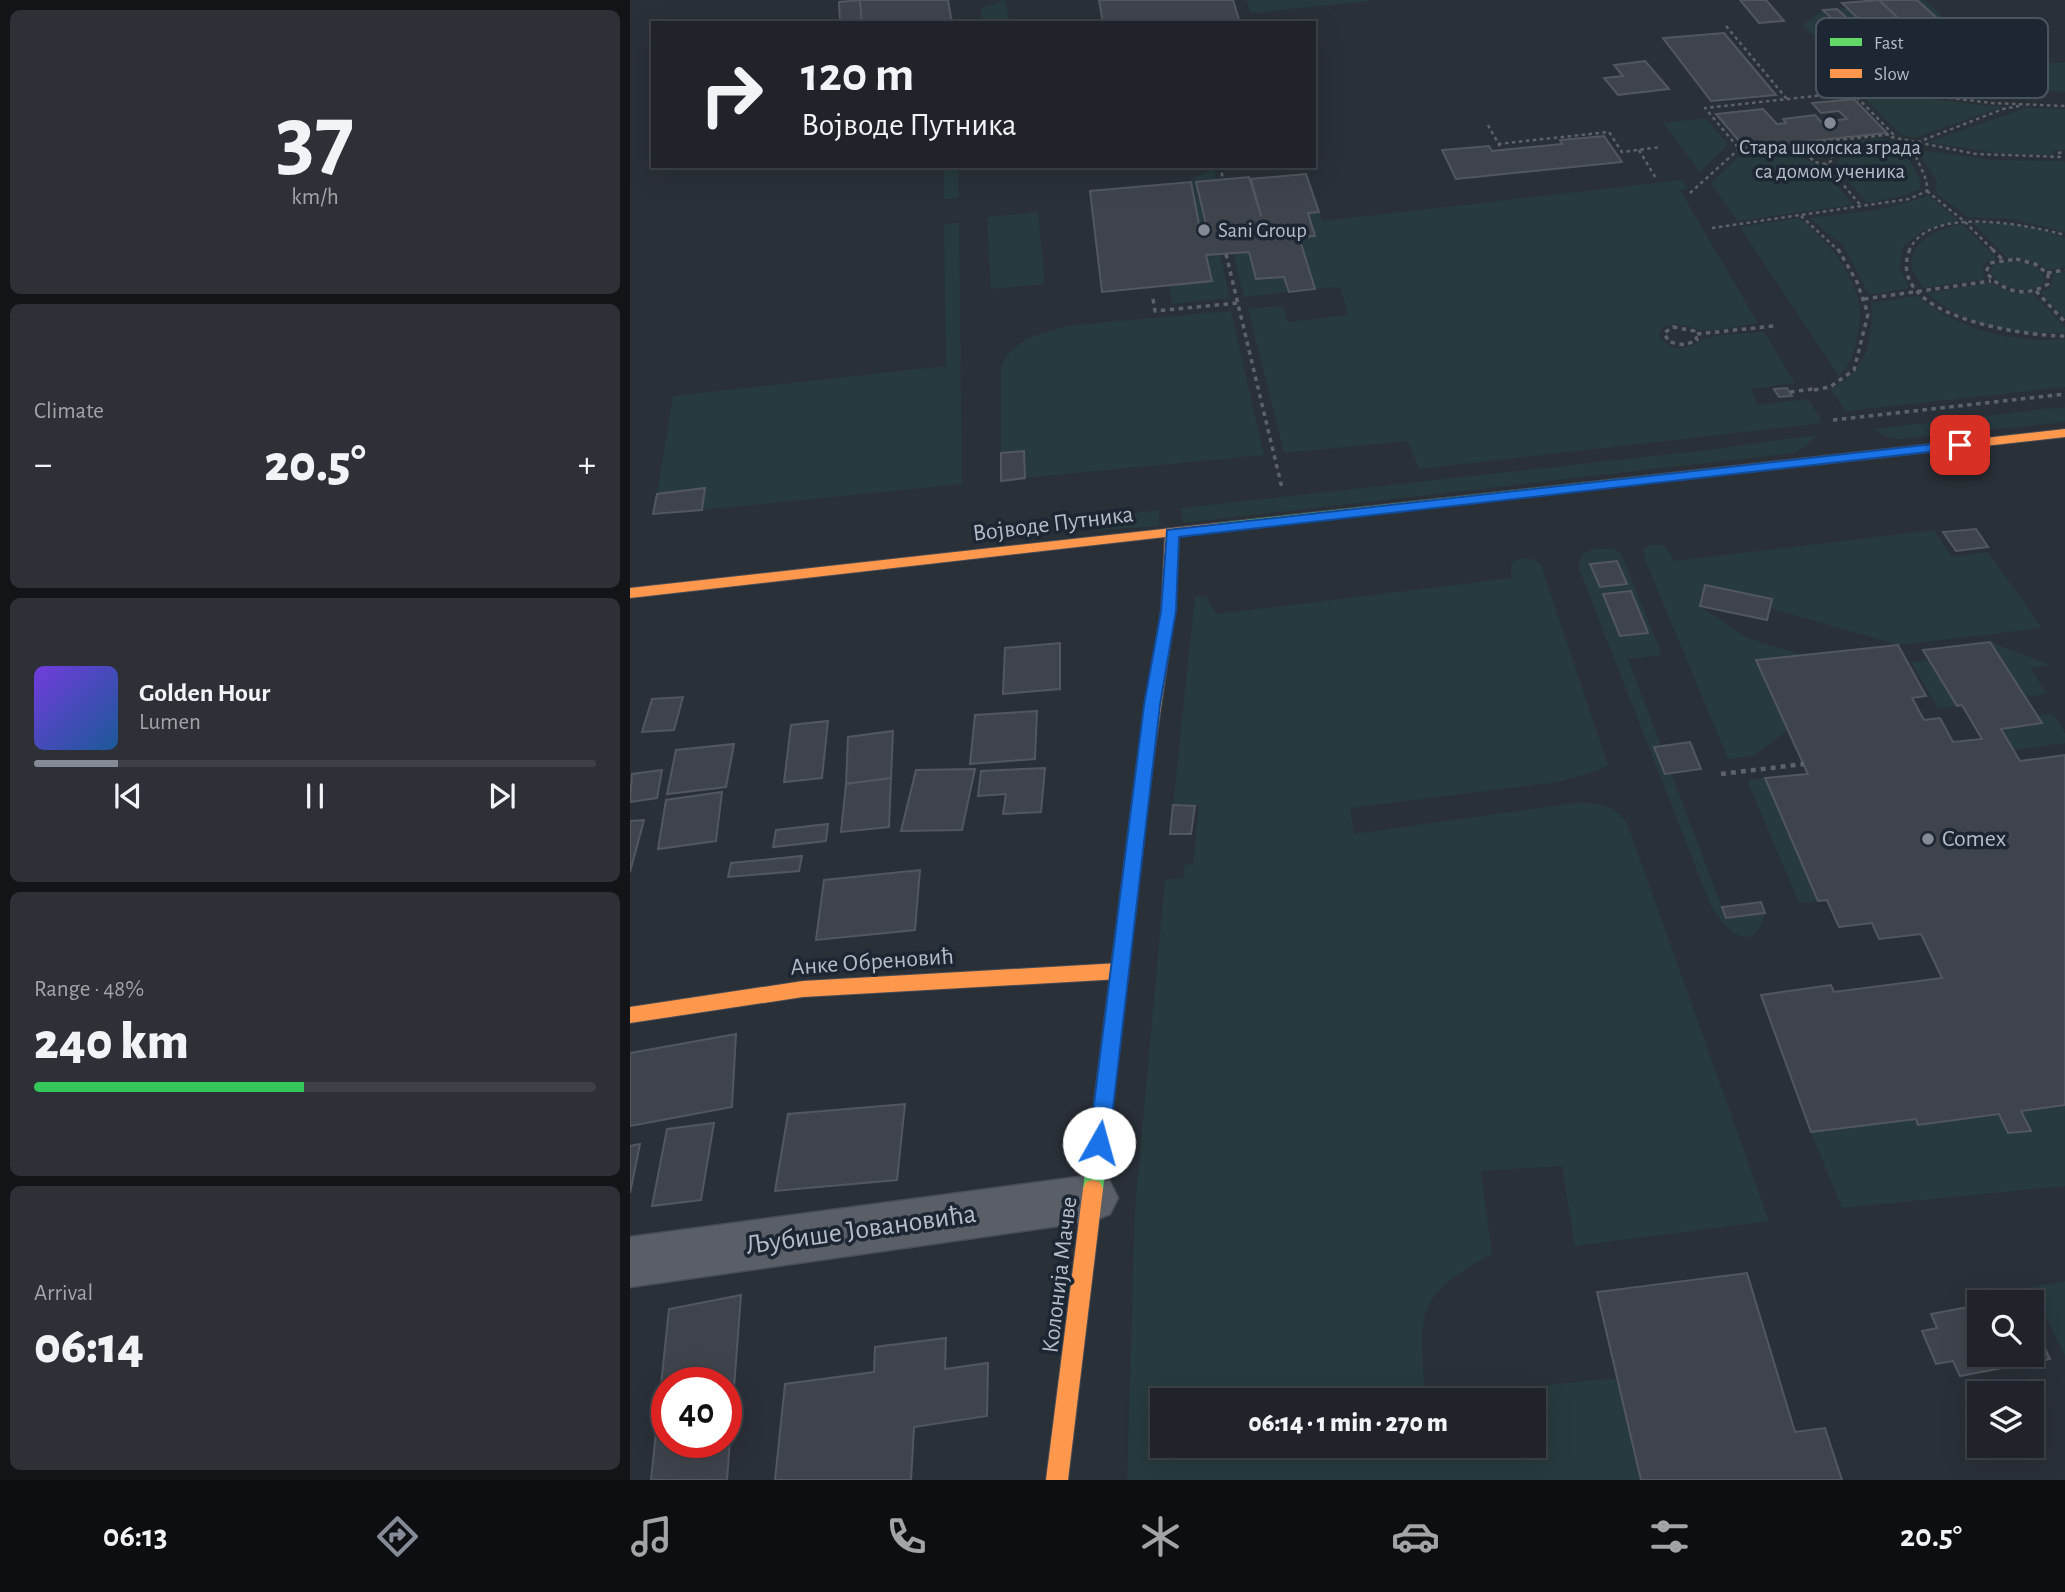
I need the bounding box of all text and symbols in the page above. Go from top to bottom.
legend [1816,18,2048,98]
text: Fast [1874,34,1904,53]
icon: right [686,49,777,140]
text: 120 m [801,51,914,100]
text: Slow [1874,65,1910,84]
text: 37 [276,93,354,184]
text: Војводе Путника [801,109,1017,141]
marker: Стара школска зграда са домом ученика [1822,115,1838,131]
place label: Стара школска зграда са домом ученика [1739,137,1922,182]
text: km/h [291,186,339,209]
place label: Sani Group [1218,220,1307,241]
marker: Sani Group [1196,222,1212,238]
text: Climate [34,400,104,423]
pin [1930,415,1990,475]
icon: arrive [1941,426,1979,464]
text: 20.5° [264,438,366,490]
text: − [34,446,52,484]
text: + [578,446,596,484]
street label: Војводе Путника [971,502,1135,546]
text: Golden Hour [139,680,270,706]
text: Lumen [139,711,201,734]
icon: previous [109,777,147,815]
icon: pause [296,777,334,815]
icon: next [483,777,521,815]
place label: Comex [1942,827,2007,851]
marker: Comex [1920,831,1936,847]
street label: Анке Обреновић [789,944,955,980]
text: Range · 48% [34,978,144,1001]
text: 240 km [34,1016,189,1068]
position arrow [1062,1106,1136,1180]
street label: Колонија Мачве [1038,1195,1082,1355]
street label: Љубише Јовановића [744,1200,978,1260]
text: Arrival [34,1282,93,1305]
map controls [1967,1290,2044,1458]
button: search [1967,1290,2044,1367]
text: 06:14 [34,1320,144,1372]
speed limit sign: 40 [651,1367,742,1458]
button: layers [1967,1381,2044,1458]
text: 06:14 · 1 min · 270 m [1248,1410,1448,1436]
icon: directions [373,1512,422,1561]
icon: music [627,1512,676,1561]
icon: phone [882,1512,931,1561]
icon: climate [1136,1512,1185,1561]
icon: car [1391,1512,1440,1561]
icon: filters [1645,1512,1694,1561]
text: 06:13 [103,1520,168,1552]
text: 20.5° [1900,1520,1962,1552]

